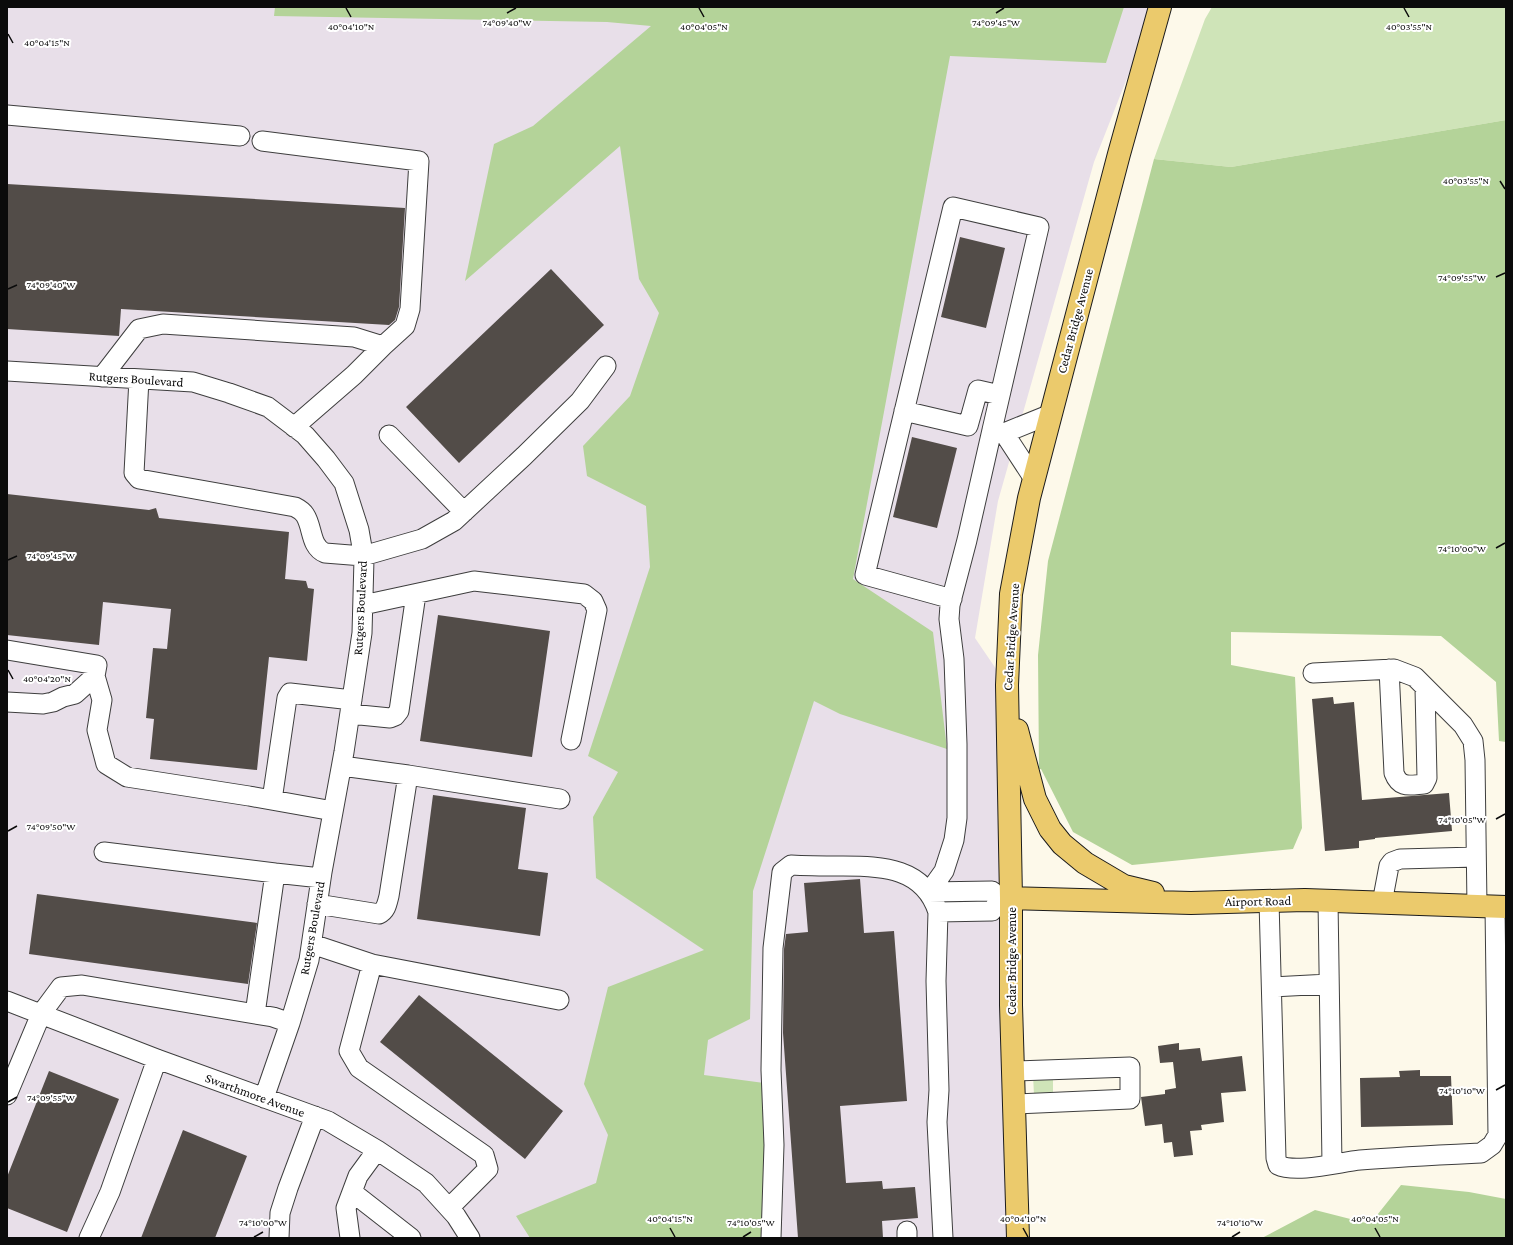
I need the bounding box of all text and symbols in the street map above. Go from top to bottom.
text: 74°09'40"W [483,17,532,28]
text: 74°09'45"W [972,17,1021,28]
text: 40°04'10"N [328,21,375,32]
text: 40°04'05"N [680,21,728,32]
text: 40°03'55"N [1386,21,1433,32]
text: 40°04'15"N [24,37,70,48]
text: 40°03'55"N [1443,175,1490,186]
street label: Cedar Bridge Avenue [1054,267,1096,375]
text: 74°09'55"W [1438,272,1487,283]
text: 74°09'40"W [27,279,76,290]
street label: Rutgers Boulevard [88,368,184,390]
text: 74°10'00"W [1438,543,1487,554]
text: 74°09'45"W [27,550,76,561]
street label: Rutgers Boulevard [350,560,370,656]
street label: Cedar Bridge Avenue [1000,582,1022,691]
text: 40°04'20"N [23,673,71,684]
text: 74°10'05"W [1438,814,1486,825]
text: 74°09'50"W [27,821,76,832]
street label: Rutgers Boulevard [296,880,328,976]
street label: Airport Road [1225,893,1291,909]
street label: Cedar Bridge Avenue [1004,907,1019,1015]
street label: Swarthmore Avenue [203,1070,307,1120]
text: 74°10'10"W [1439,1085,1486,1096]
text: 74°09'55"W [27,1092,76,1103]
text: 40°04'15"N [647,1213,693,1224]
text: 40°04'10"N [1000,1213,1047,1224]
text: 40°04'05"N [1351,1213,1399,1224]
text: 74°10'00"W [239,1217,288,1228]
text: 74°10'05"W [727,1217,775,1228]
text: 74°10'10"W [1217,1217,1264,1228]

